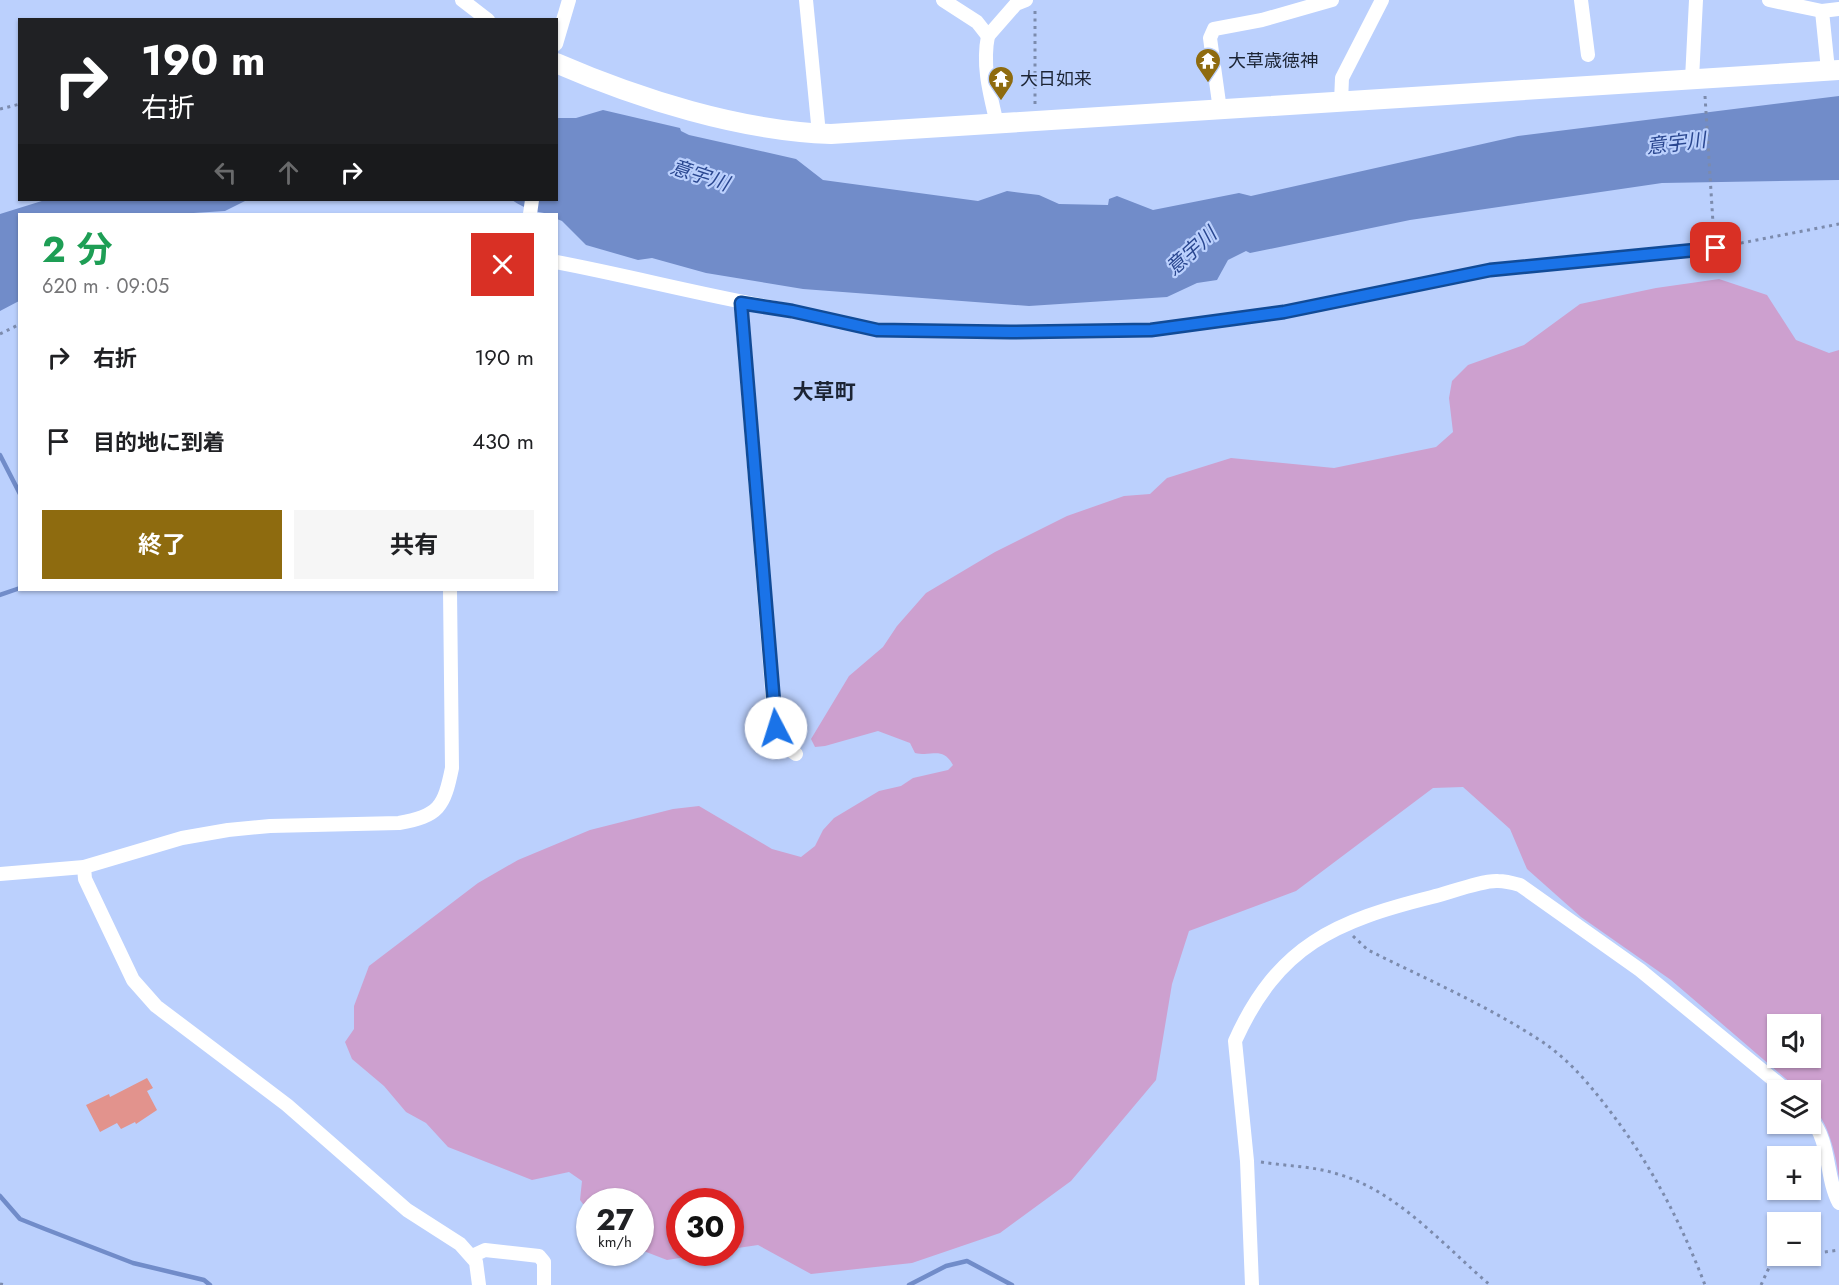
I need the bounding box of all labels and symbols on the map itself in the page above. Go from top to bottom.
temple icon: 大草歳徳神 [1193,46,1223,84]
place label: 大草歳徳神 [1228,48,1318,74]
temple icon: 大日如来 [986,64,1016,102]
place label: 大日如来 [1020,66,1092,92]
water label: 意宇川 [1645,125,1710,162]
water label: 意宇川 [667,152,735,199]
water label: 意宇川 [1159,219,1225,282]
pin [1690,222,1741,273]
district label: 大草町 [793,377,856,407]
position arrow [744,696,808,760]
speed limit sign: 30 [666,1188,744,1266]

